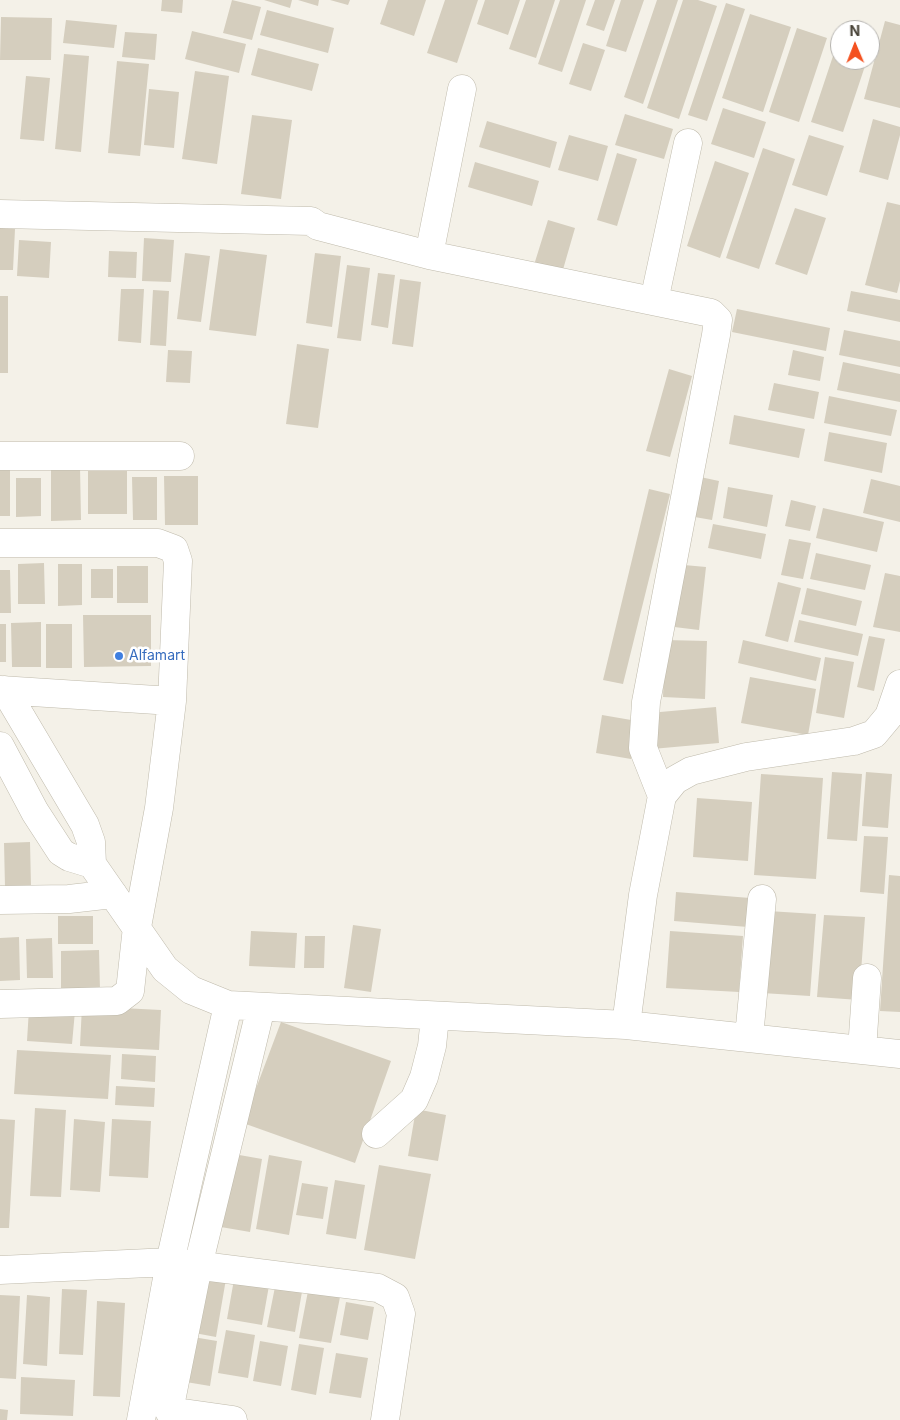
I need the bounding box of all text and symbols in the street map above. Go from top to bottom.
north arrow [830,20,880,70]
text: N [849,22,860,39]
place label: Alfamart [129,648,185,664]
marker: Alfamart [113,650,125,662]

